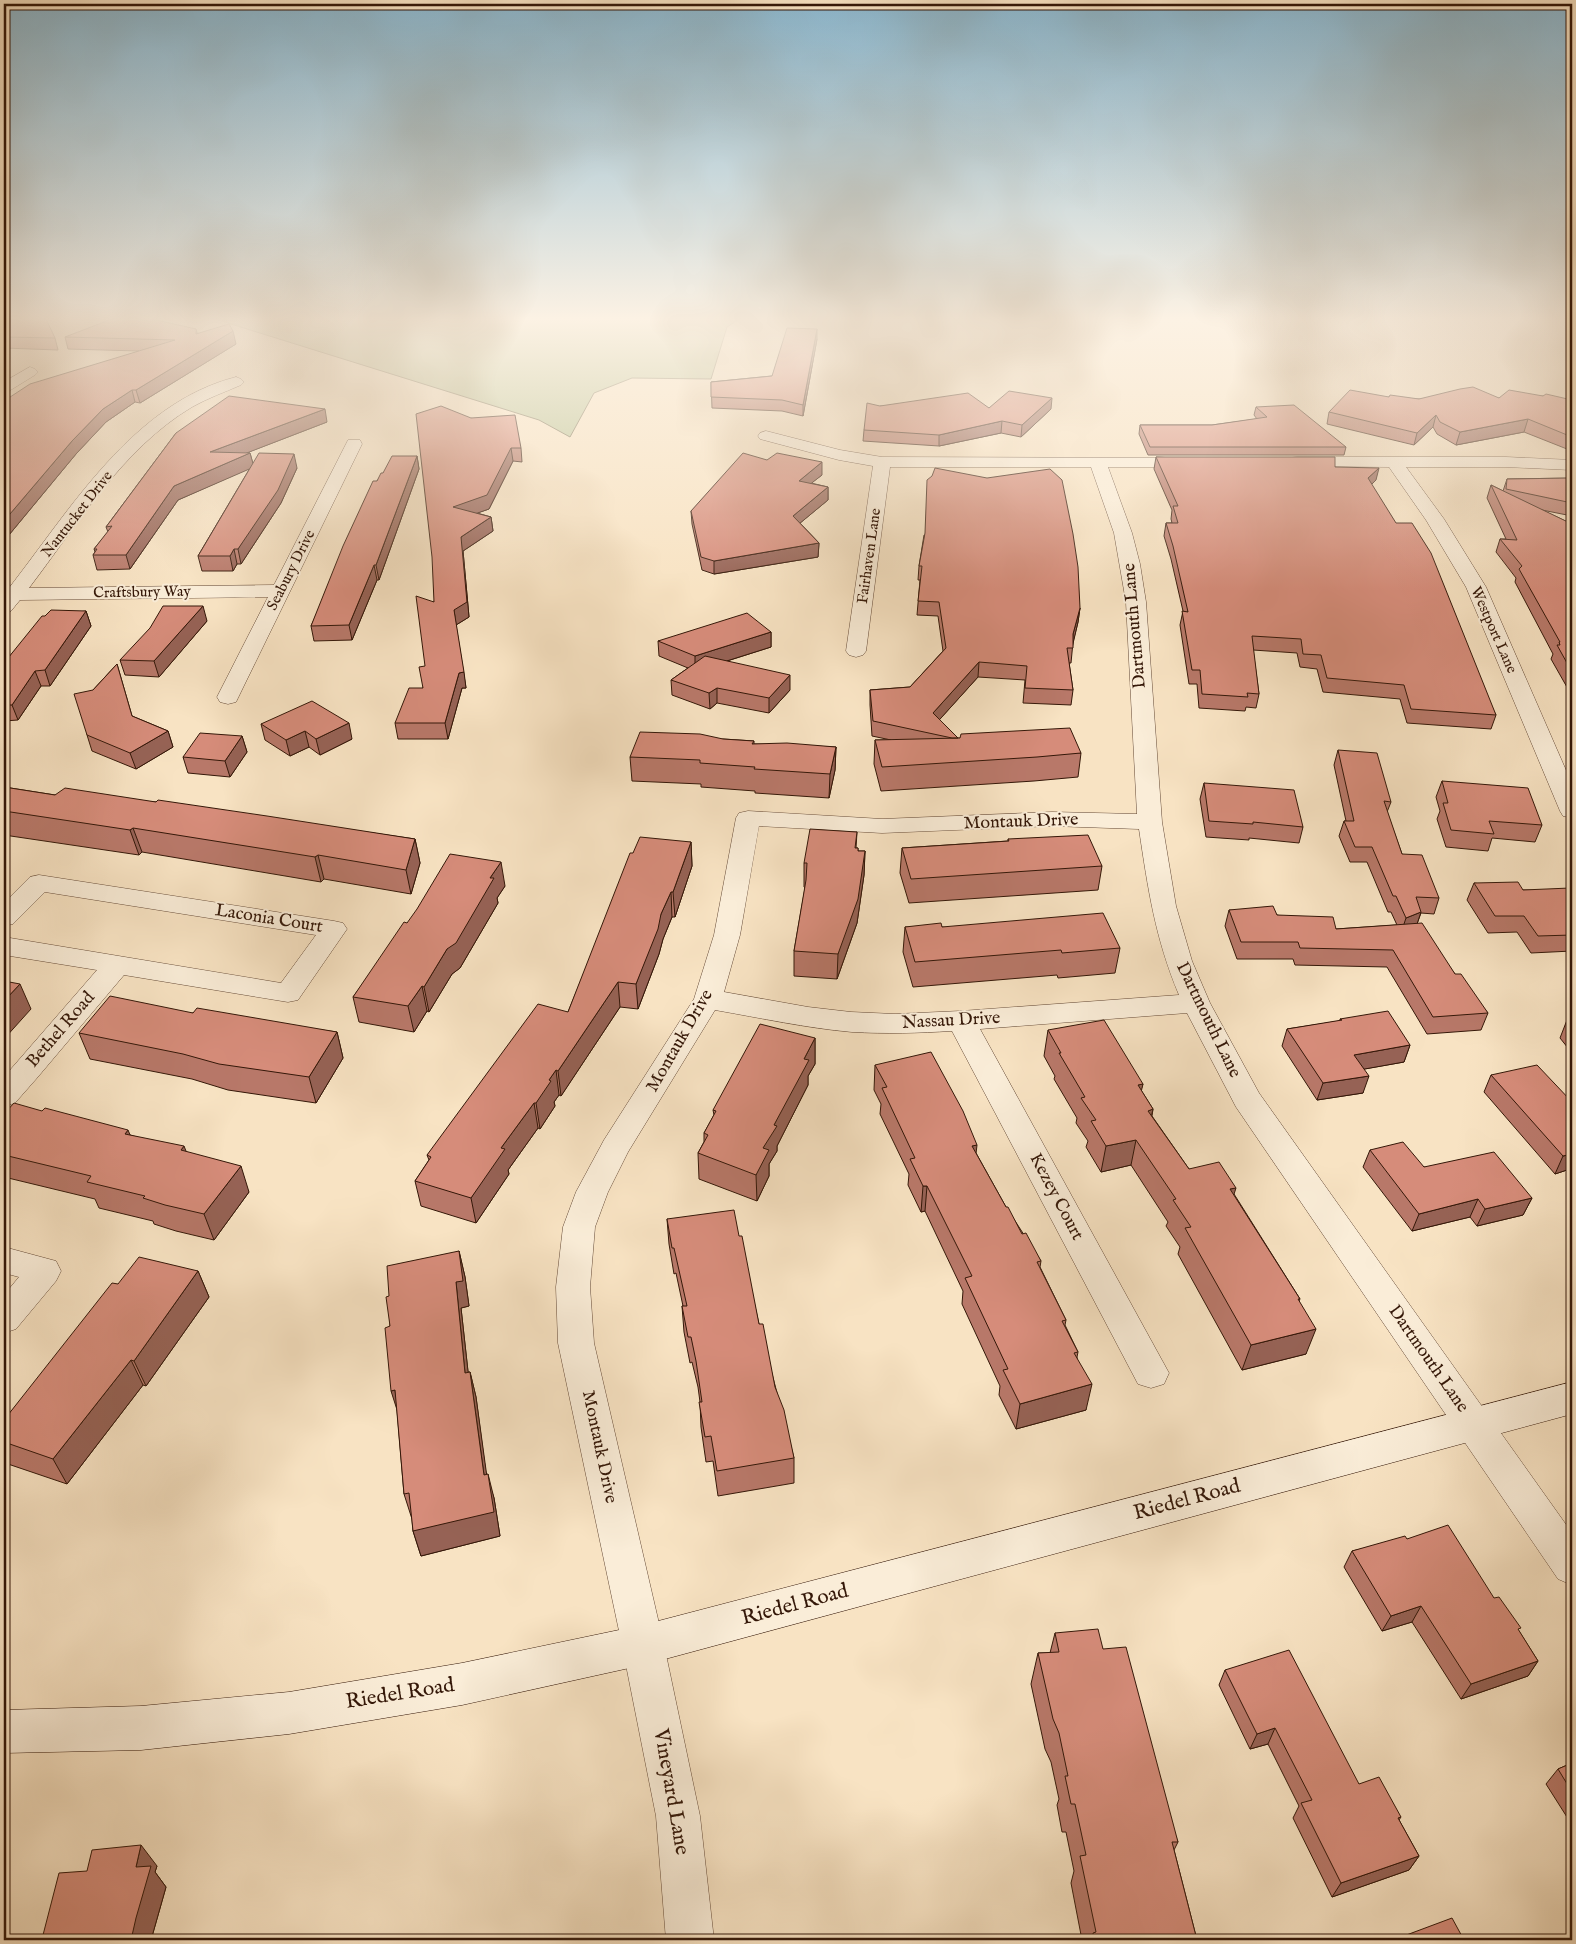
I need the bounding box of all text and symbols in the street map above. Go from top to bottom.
street label: Nantucket Drive [37,467,117,561]
street label: Fairhaven Lane [853,507,885,605]
street label: Seabury Drive [263,526,319,613]
street label: Dartmouth Lane [1118,562,1152,690]
street label: Craftsbury Way [93,582,192,602]
street label: Westport Lane [1466,584,1522,676]
street label: Montauk Drive [963,809,1079,835]
street label: Laconia Court [214,899,324,939]
street label: Dartmouth Lane [1170,958,1246,1082]
street label: Montauk Drive [641,986,719,1096]
street label: Bethel Road [22,987,101,1073]
street label: Nassau Drive [901,1007,1001,1035]
street label: Kezey Court [1023,1150,1089,1244]
street label: Dartmouth Lane [1382,1301,1474,1417]
street label: Montauk Drive [576,1389,622,1505]
street label: Riedel Road [1131,1473,1244,1527]
street label: Riedel Road [739,1578,852,1632]
street label: Riedel Road [344,1672,457,1716]
street label: Vineyard Lane [646,1726,695,1858]

